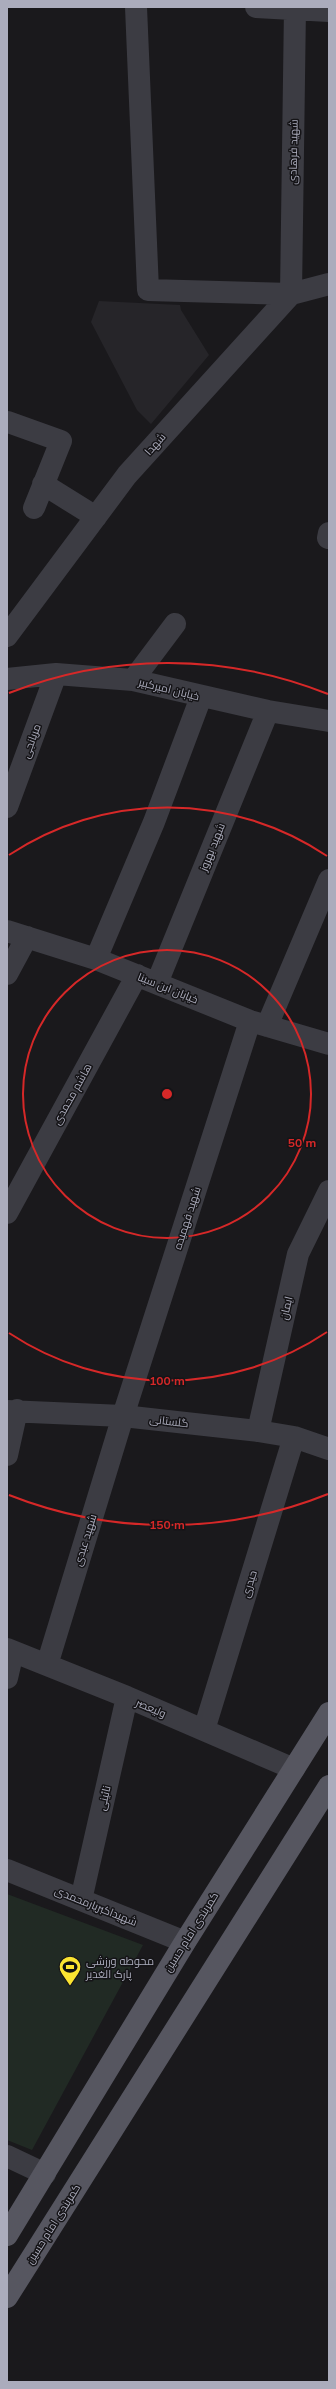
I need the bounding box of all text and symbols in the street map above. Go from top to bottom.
street label: شهید فرهادی [285,119,301,185]
street label: شهدا [141,430,169,458]
street label: خیابان امیرکبیر [136,674,201,703]
street label: مریانجی [18,722,44,760]
street label: شهید بهروز [196,821,228,874]
street label: خیابان ابن سینا [136,969,200,1007]
street label: هاشم محمدی [49,1061,96,1128]
centre of rings [160,1087,174,1101]
text: 50 m [288,1135,316,1150]
street label: شهید فهمیده [170,1185,204,1251]
street label: ایمان [276,1295,296,1321]
text: 100 m [149,1373,185,1388]
street label: گلستانی [149,1412,189,1430]
street label: شهید عبدی [70,1512,100,1568]
text: 150 m [149,1517,185,1532]
street label: حیدری [238,1569,260,1599]
street label: ولیعصر [133,1695,168,1721]
street label: نائینی [94,1784,114,1812]
street label: شهیداکبریارمحمدی [53,1883,139,1929]
street label: کمربندی امام حسین [161,1889,222,1975]
sports icon: محوطه ورزشی پارک الغدیر [57,1954,83,1987]
place label: محوطه ورزشی پارک الغدیر [85,1954,154,1981]
street label: کمربندی امام حسین [23,2181,84,2267]

